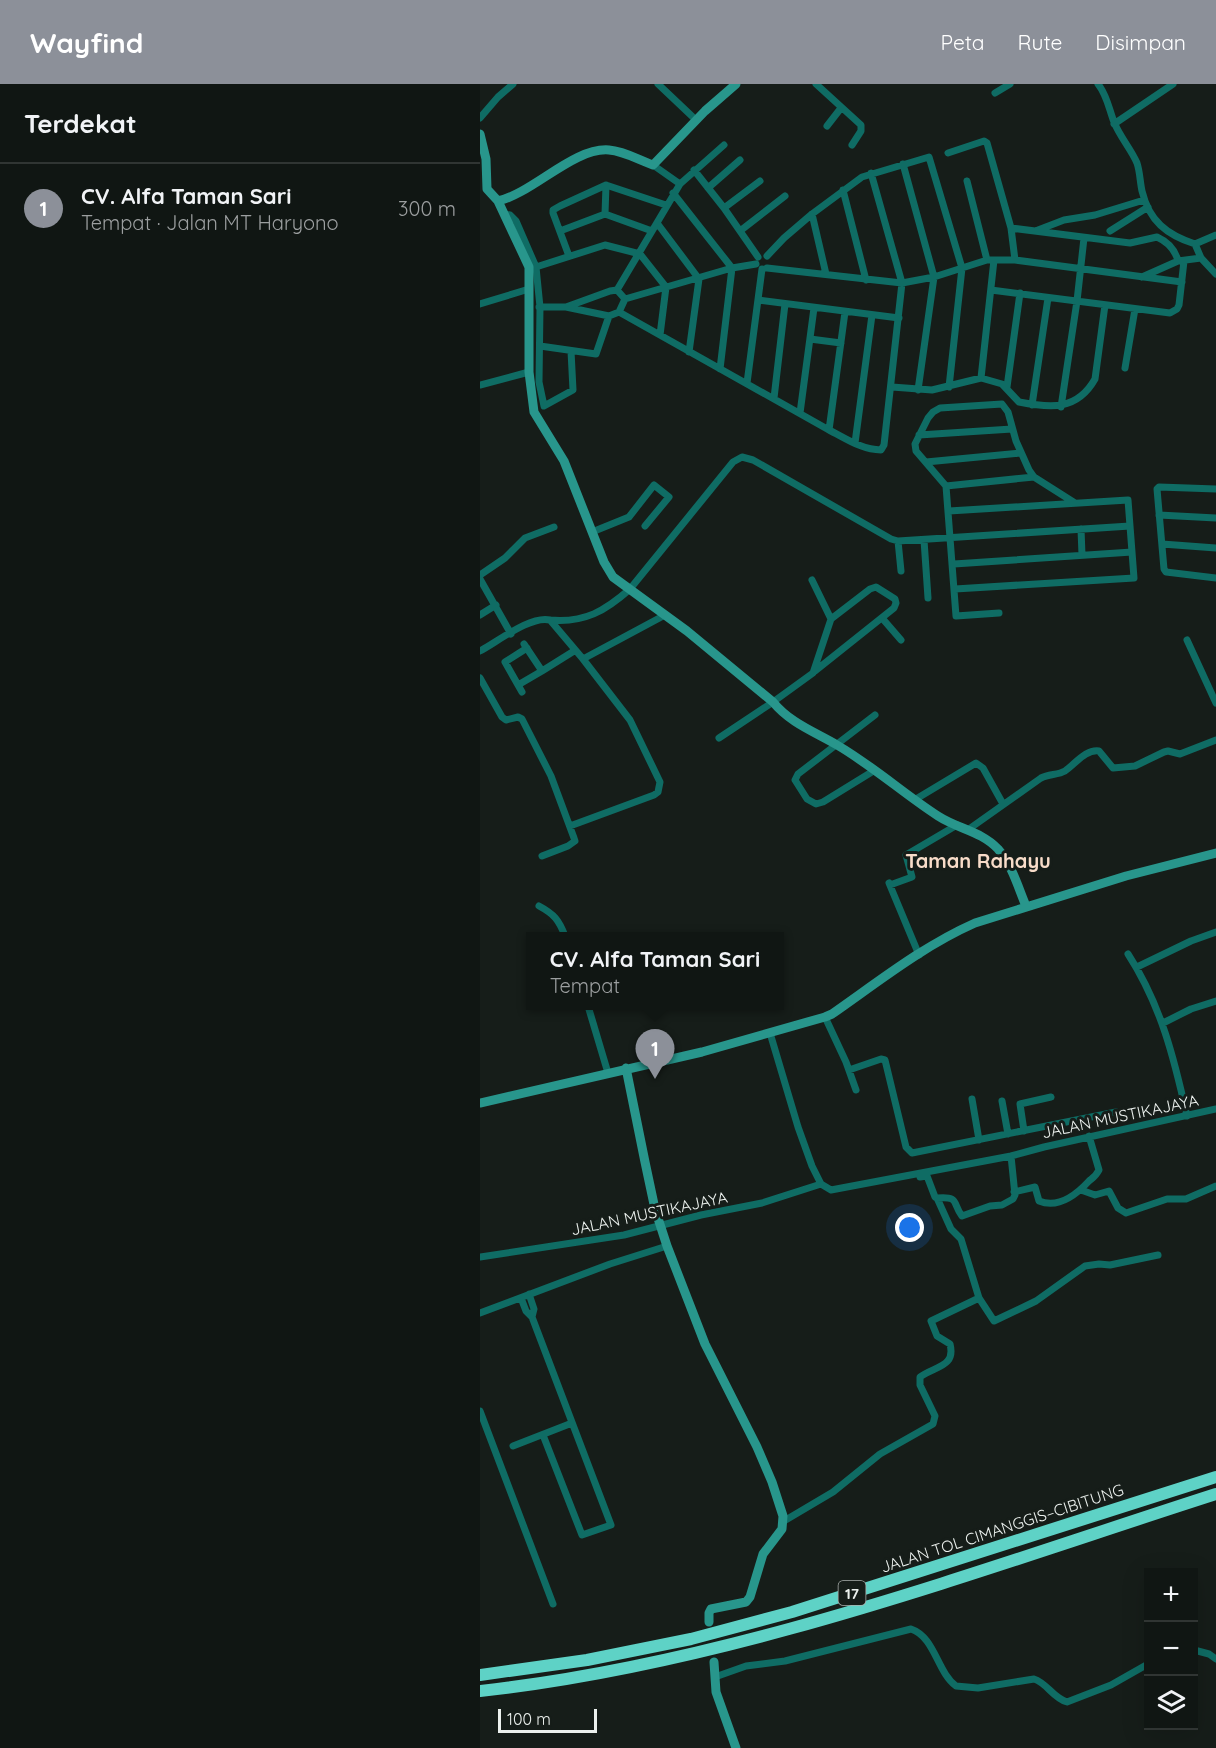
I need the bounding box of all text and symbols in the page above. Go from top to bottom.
text: Wayfind [30,25,143,60]
text: Peta [941,29,985,55]
text: Rute [1018,29,1062,55]
text: Disimpan [1095,29,1186,55]
text: Terdekat [24,107,137,140]
text: CV. Alfa Taman Sari [81,182,291,210]
text: 1 [40,196,47,221]
text: 300 m [398,196,456,221]
text: Tempat · Jalan MT Haryono [81,210,339,235]
district label: Taman Rahayu [905,848,1051,873]
popup [526,932,784,1010]
text: CV. Alfa Taman Sari [550,945,760,973]
text: Tempat [550,973,620,998]
pin: 1 [636,1030,675,1079]
street label: JALAN MUSTIKAJAYA [1040,1090,1200,1142]
street label: JALAN MUSTIKAJAYA [569,1187,729,1239]
your location [895,1213,924,1242]
street label: JALAN TOL CIMANGGIS–CIBITUNG [878,1479,1126,1577]
map controls [1144,1568,1198,1730]
button: + [1144,1568,1198,1622]
road number: 17 [838,1581,866,1605]
button: − [1144,1622,1198,1676]
button: layers [1144,1676,1198,1730]
scale bar [498,1706,597,1734]
text: 100 m [507,1709,551,1729]

